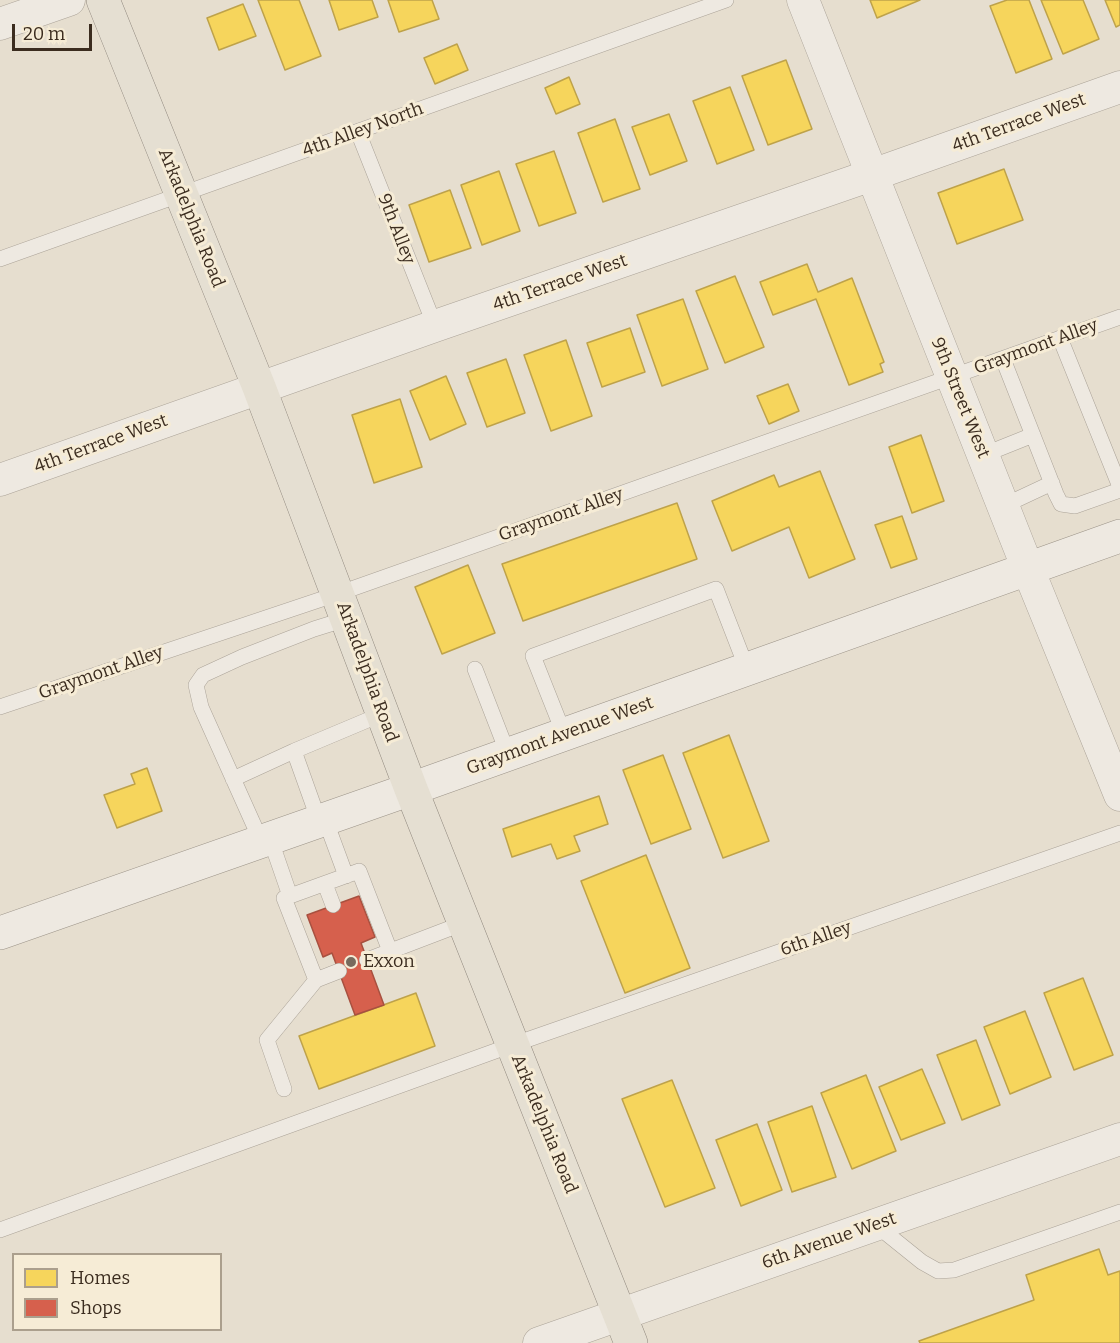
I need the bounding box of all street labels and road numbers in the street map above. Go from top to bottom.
street label: 4th Terrace West [949,89,1089,157]
street label: 4th Alley North [300,98,426,162]
street label: Arkadelphia Road [153,145,229,291]
street label: 9th Alley [373,191,419,267]
street label: 4th Terrace West [490,250,630,316]
street label: Graymont Alley [971,315,1101,379]
street label: 9th Street West [926,335,994,461]
street label: 4th Terrace West [31,410,171,478]
street label: Graymont Alley [496,484,626,546]
street label: Arkadelphia Road [332,599,402,745]
street label: Graymont Alley [36,642,166,704]
street label: Graymont Avenue West [464,692,656,780]
street label: 6th Alley [778,917,854,961]
street label: Arkadelphia Road [506,1051,582,1197]
street label: 6th Avenue West [759,1208,899,1274]

